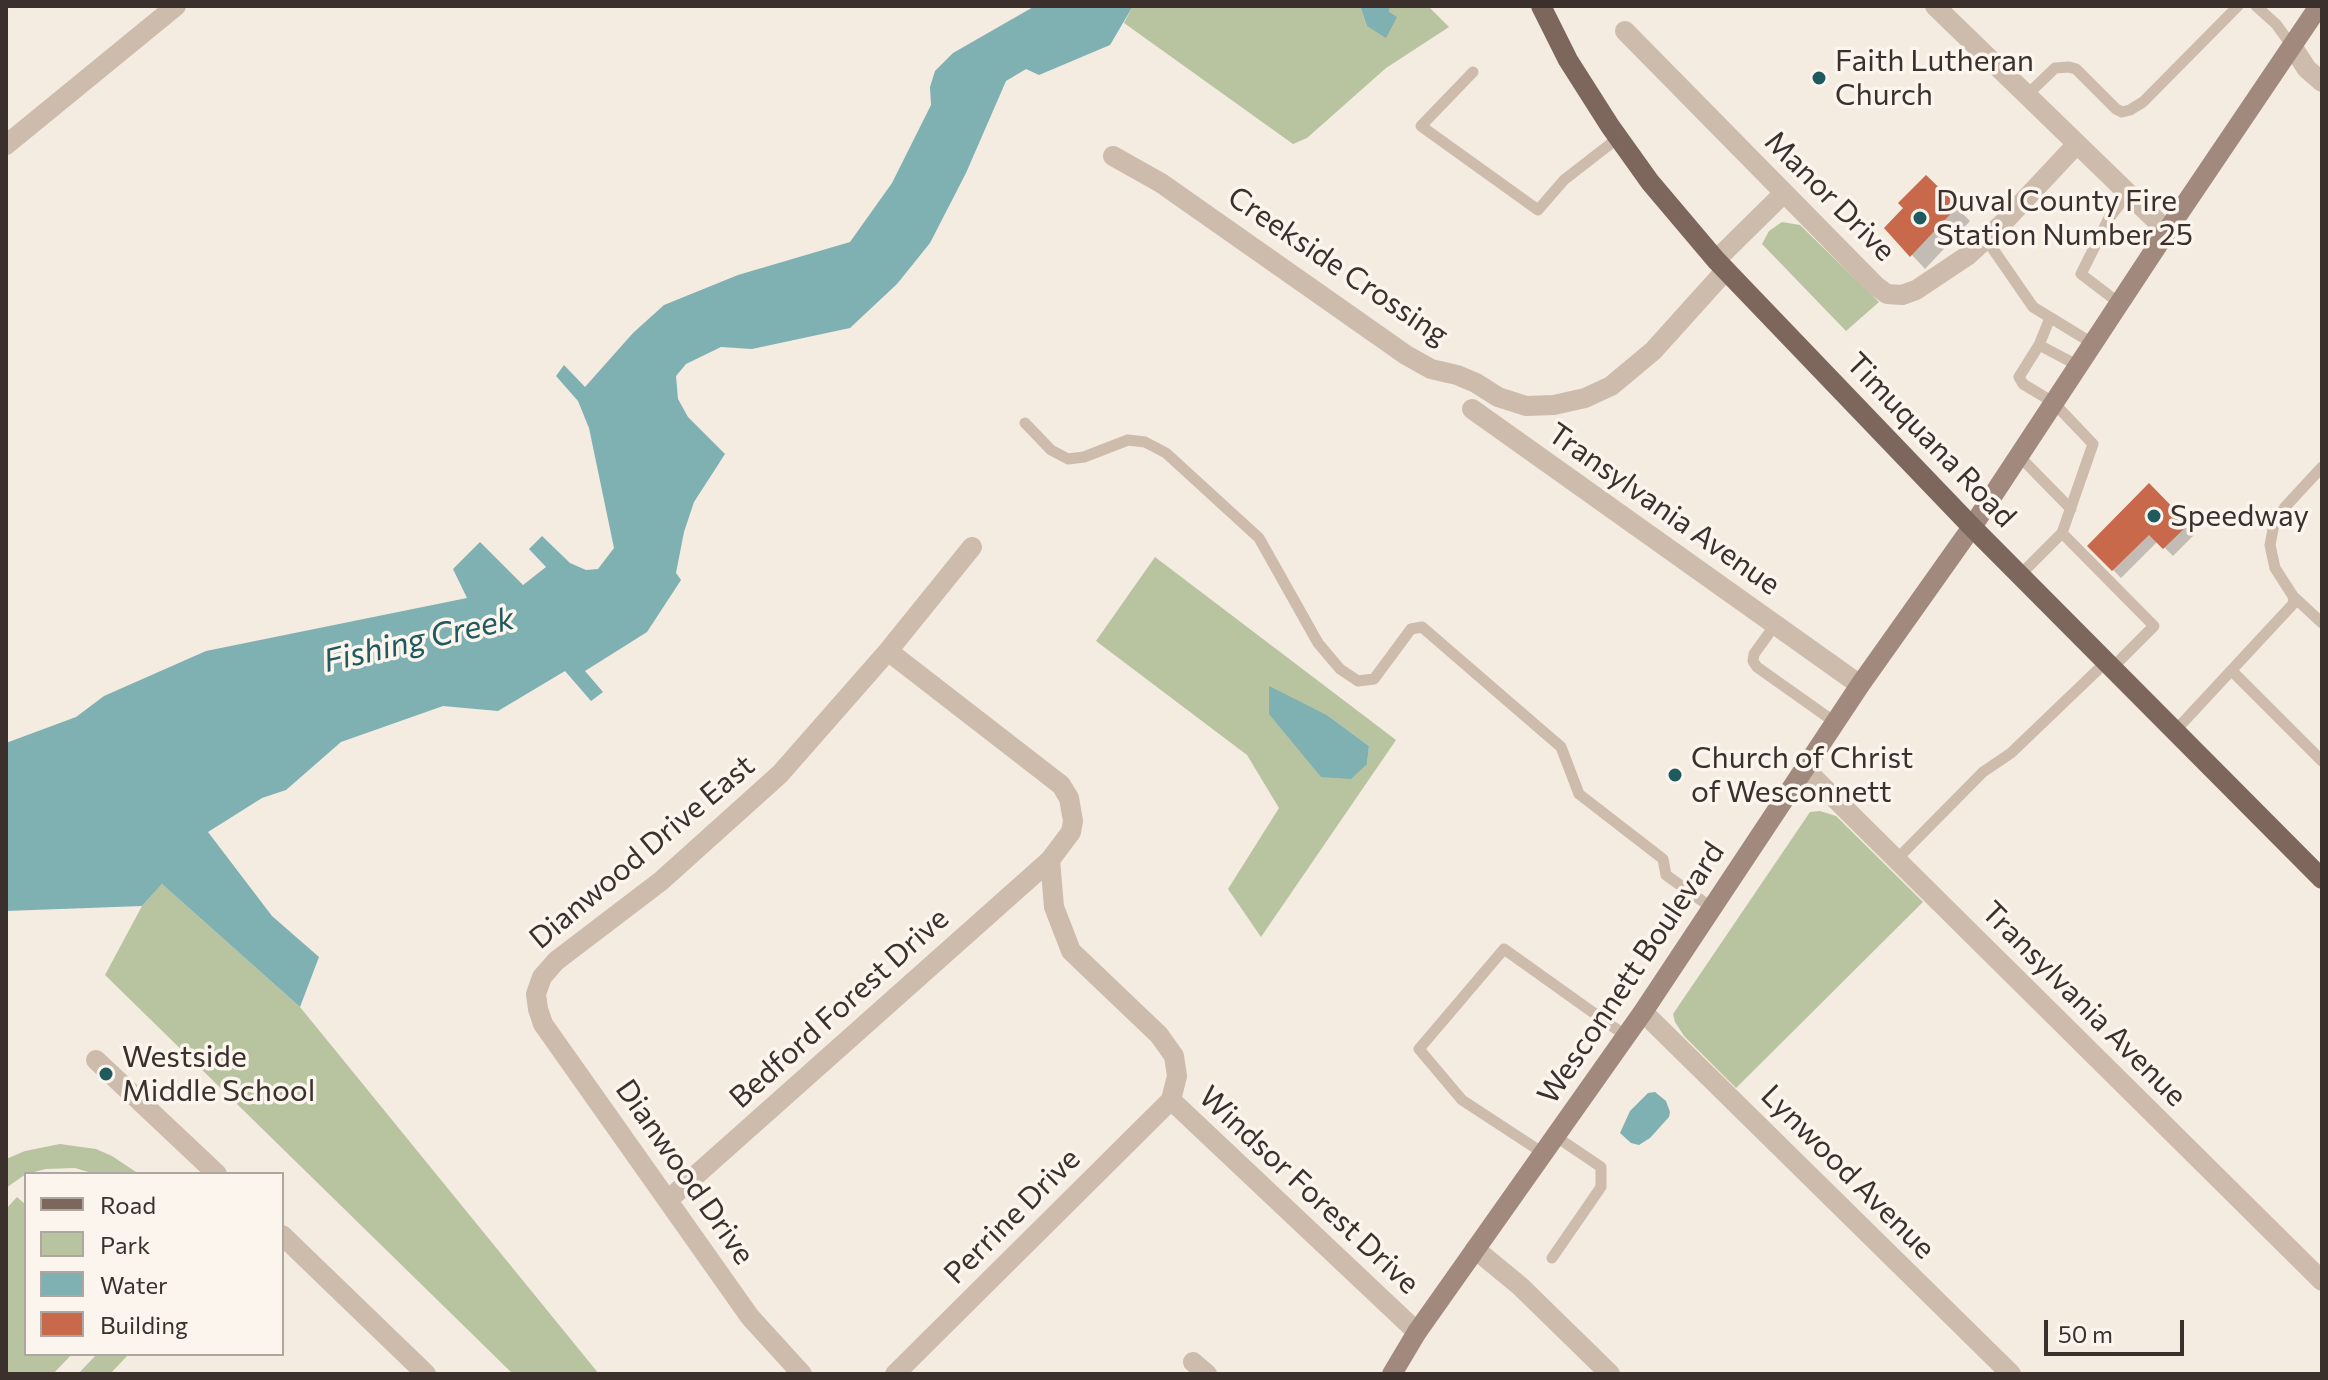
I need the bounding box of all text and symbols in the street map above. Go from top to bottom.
place label: Faith Lutheran Church [1835,43,2034,114]
marker: Faith Lutheran Church [1810,69,1828,87]
street label: Manor Drive [1757,123,1903,269]
street label: Creekside Crossing [1221,179,1455,353]
place label: Duval County Fire Station Number 25 [1936,183,2193,254]
marker: Duval County Fire Station Number 25 [1911,209,1929,227]
street label: Timuquana Road [1839,345,2023,535]
street label: Transylvania Avenue [1541,415,1787,603]
place label: Speedway [2170,498,2309,534]
marker: Speedway [2145,507,2163,525]
water label: Fishing Creek [320,599,518,681]
place label: Church of Christ of Wesconnett [1691,740,1913,810]
street label: Dianwood Drive East [522,747,762,957]
marker: Church of Christ of Wesconnett [1666,766,1684,784]
street label: Wesconnett Boulevard [1530,835,1732,1111]
street label: Transylvania Avenue [1974,894,2194,1114]
street label: Bedford Forest Drive [722,900,956,1116]
place label: Westside Middle School [122,1039,315,1110]
marker: Westside Middle School [97,1065,115,1083]
street label: Dianwood Drive [608,1073,762,1271]
street label: Lynwood Avenue [1754,1078,1942,1266]
street label: Windsor Forest Drive [1191,1079,1427,1301]
street label: Perrine Drive [937,1141,1087,1291]
legend [24,1172,284,1356]
text: Road [100,1190,156,1219]
text: Park [100,1230,150,1259]
text: Water [100,1270,168,1299]
scale bar [2048,1304,2188,1354]
text: Building [100,1310,188,1339]
text: 50 m [2058,1319,2113,1348]

